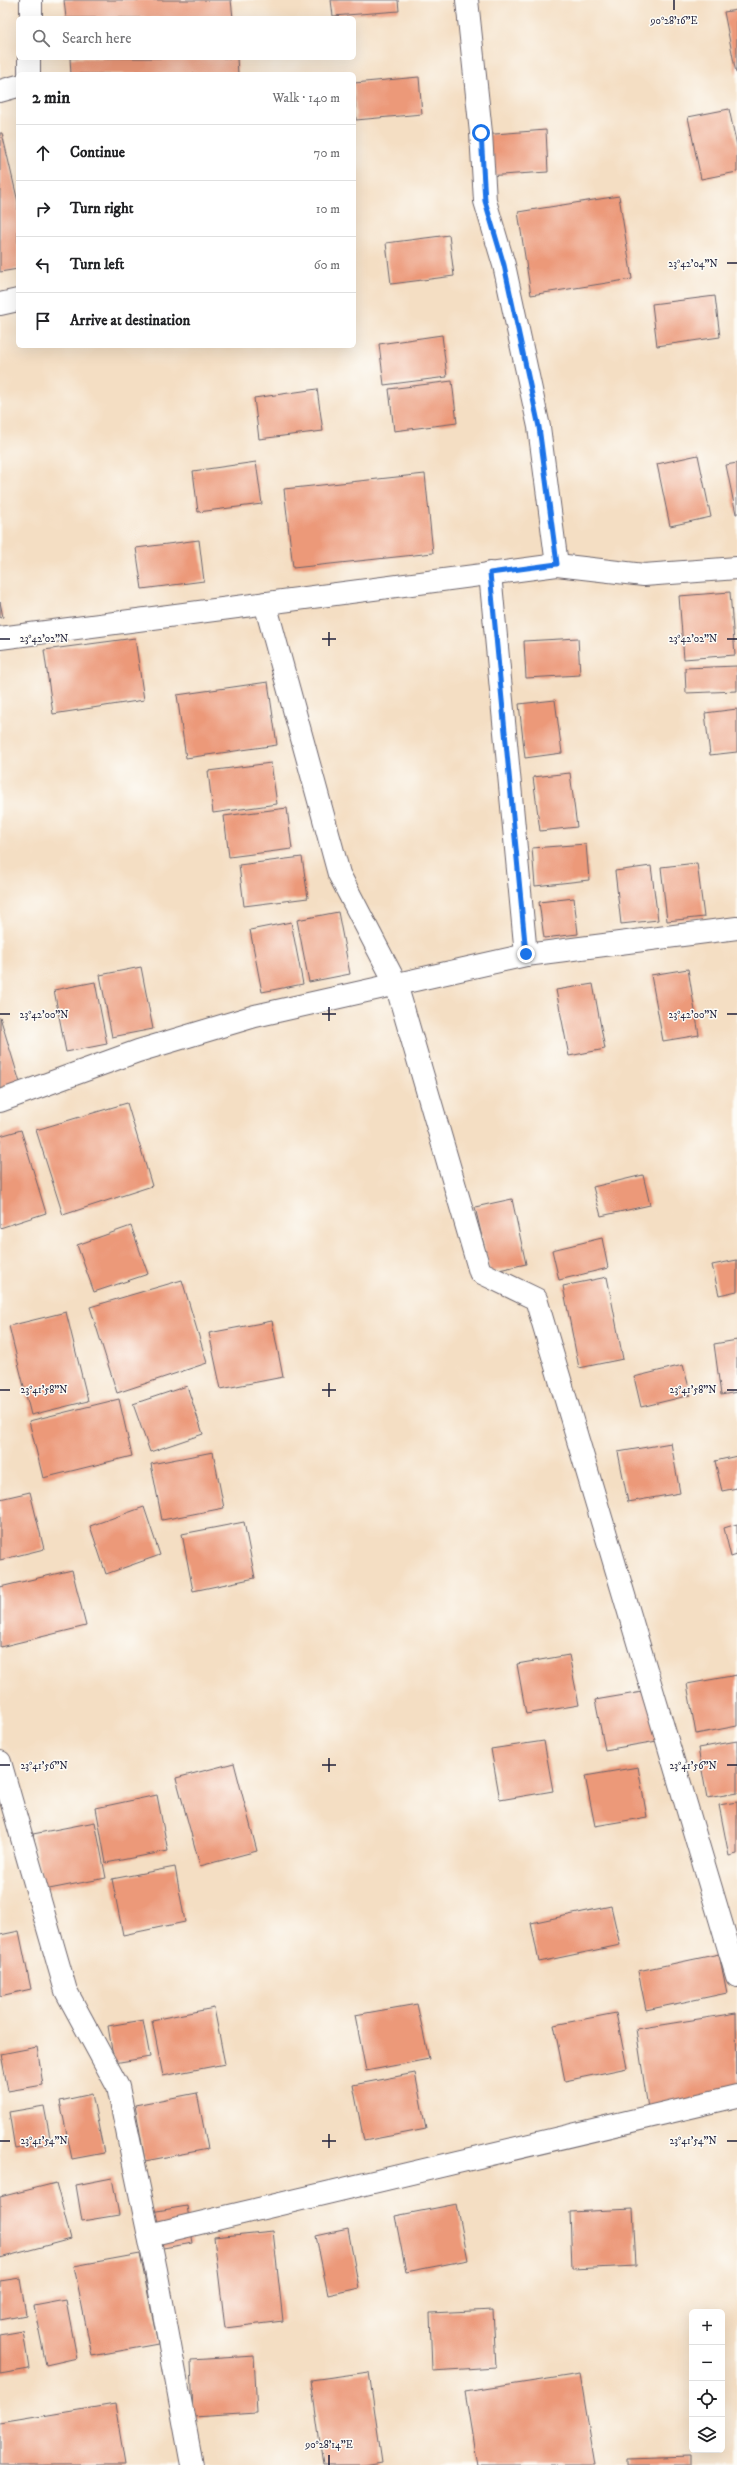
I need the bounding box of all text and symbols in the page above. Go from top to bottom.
text: 90°28'16"E [650,15,697,27]
search box [16,16,356,60]
icon: search [30,27,52,49]
text: Search here [62,29,131,48]
text: 2 min [32,87,70,109]
text: Walk · 140 m [272,90,340,106]
route start [472,124,490,142]
icon: ahead [32,142,54,164]
text: Continue [70,143,125,162]
text: 70 m [314,145,340,161]
icon: right [32,198,54,220]
text: Turn right [70,199,133,218]
text: 10 m [316,201,340,217]
icon: left [32,254,54,276]
text: Turn left [70,255,124,274]
text: 60 m [314,257,340,273]
text: 23°42'04"N [668,258,718,270]
icon: arrive [32,310,54,332]
text: Arrive at destination [70,311,190,330]
text: 23°42'02"N [20,633,68,645]
text: 23°42'02"N [669,633,717,645]
route end [517,945,535,963]
text: 23°42'00"N [19,1009,69,1021]
text: 23°42'00"N [668,1009,718,1021]
text: 23°41'58"N [21,1384,67,1396]
text: 23°41'58"N [670,1384,716,1396]
text: 23°41'56"N [20,1760,68,1772]
text: 23°41'56"N [669,1760,717,1772]
text: 23°41'54"N [20,2135,68,2147]
text: 23°41'54"N [669,2135,717,2147]
map controls [689,2309,725,2453]
button: + [689,2309,725,2345]
button: − [689,2345,725,2381]
button: locate [689,2381,725,2417]
button: layers [689,2417,725,2453]
text: 90°28'14"E [304,2439,353,2451]

